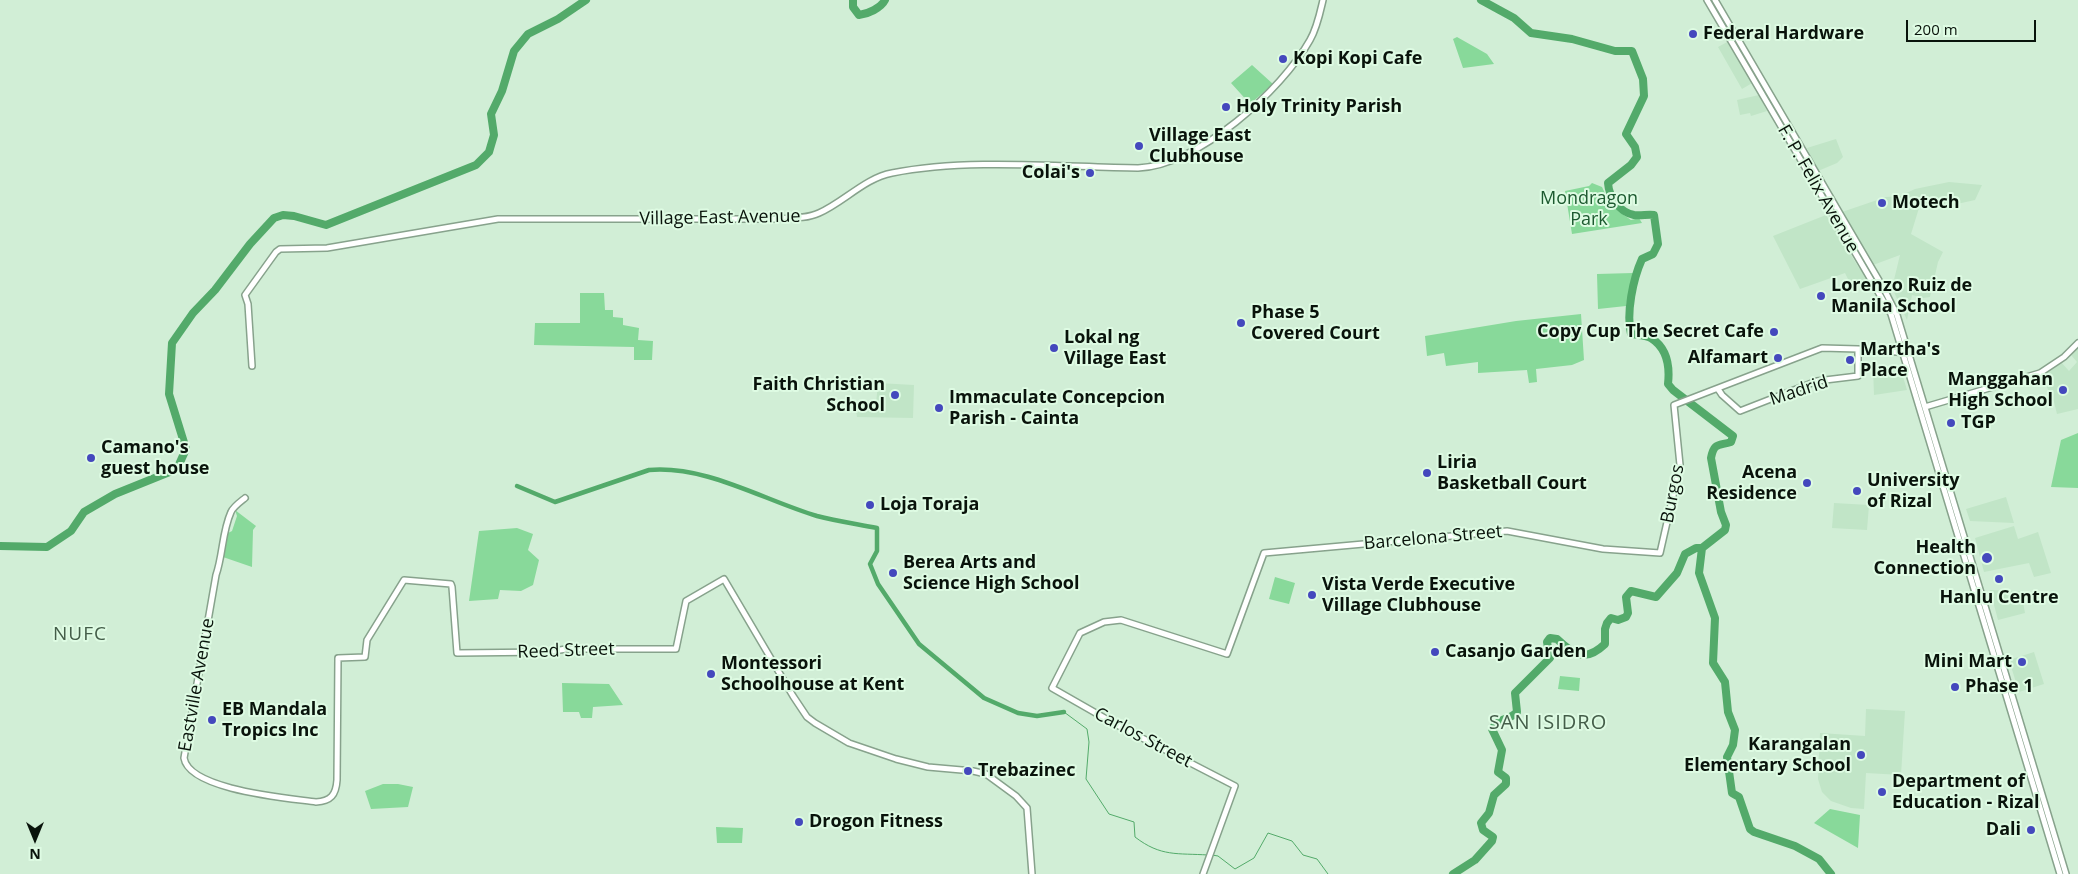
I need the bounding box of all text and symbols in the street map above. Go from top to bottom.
scale bar [1908,10,2038,42]
text: 200 m [1914,19,1958,39]
place label: Federal Hardware [1703,23,1864,45]
marker: Federal Hardware [1687,28,1699,40]
place label: Kopi Kopi Cafe [1293,48,1422,70]
marker: Kopi Kopi Cafe [1277,53,1289,65]
place label: Holy Trinity Parish [1236,96,1402,118]
marker: Holy Trinity Parish [1220,101,1232,113]
street label: F. P. Felix Avenue [1773,121,1863,257]
place label: Village East Clubhouse [1149,125,1251,168]
marker: Village East Clubhouse [1133,140,1145,152]
place label: Colai's [1022,162,1080,184]
marker: Colai's [1084,167,1096,179]
park label: Mondragon Park [1540,188,1638,230]
place label: Motech [1892,192,1960,214]
marker: Motech [1876,197,1888,209]
street label: Village East Avenue [639,206,801,230]
place label: Lorenzo Ruiz de Manila School [1831,275,1972,318]
marker: Lorenzo Ruiz de Manila School [1815,290,1827,302]
place label: Phase 5 Covered Court [1251,302,1380,344]
marker: Phase 5 Covered Court [1235,317,1247,329]
place label: Copy Cup The Secret Cafe [1537,321,1764,343]
marker: Copy Cup The Secret Cafe [1768,326,1780,338]
place label: Lokal ng Village East [1064,327,1166,369]
place label: Martha's Place [1860,339,1940,382]
marker: Lokal ng Village East [1048,342,1060,354]
place label: Alfamart [1688,347,1768,369]
marker: Alfamart [1772,352,1784,364]
marker: Martha's Place [1844,354,1856,366]
place label: Manggahan High School [1948,369,2053,412]
street label: Madrid [1767,371,1831,411]
place label: Faith Christian School [753,374,885,416]
marker: Manggahan High School [2057,384,2069,396]
place label: Immaculate Concepcion Parish - Cainta [949,387,1165,429]
marker: Faith Christian School [889,389,901,401]
marker: Immaculate Concepcion Parish - Cainta [933,402,945,414]
place label: TGP [1961,412,1996,434]
marker: TGP [1945,417,1957,429]
place label: Camano's guest house [101,437,209,479]
marker: Camano's guest house [85,452,97,464]
place label: Liria Basketball Court [1437,452,1587,494]
place label: Acena Residence [1706,462,1797,504]
street label: Burgos [1657,463,1689,525]
marker: Liria Basketball Court [1421,467,1433,479]
place label: University of Rizal [1867,470,1959,512]
marker: Acena Residence [1801,477,1813,489]
marker: University of Rizal [1851,485,1863,497]
place label: Loja Toraja [880,494,979,516]
marker: Loja Toraja [864,499,876,511]
street label: Barcelona Street [1363,521,1503,555]
place label: Health Connection [1874,537,1976,580]
marker: Health Connection [1980,551,1994,565]
place label: Berea Arts and Science High School [903,552,1079,594]
marker: Berea Arts and Science High School [887,567,899,579]
marker: Hanlu Centre [1993,573,2005,585]
place label: Vista Verde Executive Village Clubhouse [1322,574,1515,616]
place label: Hanlu Centre [1939,587,2059,609]
marker: Vista Verde Executive Village Clubhouse [1306,589,1318,601]
street label: Eastville Avenue [175,617,219,753]
district label: NUFC [53,624,107,646]
street label: Reed Street [517,639,615,663]
place label: Casanjo Garden [1445,641,1586,663]
marker: Casanjo Garden [1429,646,1441,658]
place label: Mini Mart [1924,651,2012,673]
place label: Montessori Schoolhouse at Kent [721,653,904,696]
marker: Mini Mart [2016,656,2028,668]
marker: Montessori Schoolhouse at Kent [705,668,717,680]
place label: Phase 1 [1965,676,2034,698]
marker: Phase 1 [1949,681,1961,693]
place label: EB Mandala Tropics Inc [222,699,327,742]
street label: Carlos Street [1090,703,1196,773]
district label: SAN ISIDRO [1488,711,1608,735]
marker: EB Mandala Tropics Inc [206,714,218,726]
place label: Karangalan Elementary School [1684,734,1851,776]
marker: Karangalan Elementary School [1855,749,1867,761]
place label: Trebazinec [978,760,1075,782]
marker: Trebazinec [962,765,974,777]
place label: Department of Education - Rizal [1892,771,2039,814]
marker: Department of Education - Rizal [1876,786,1888,798]
place label: Drogon Fitness [809,811,943,833]
north arrow [10,814,60,864]
marker: Drogon Fitness [793,816,805,828]
place label: Dali [1986,819,2021,841]
marker: Dali [2025,824,2037,836]
text: N [29,845,41,864]

